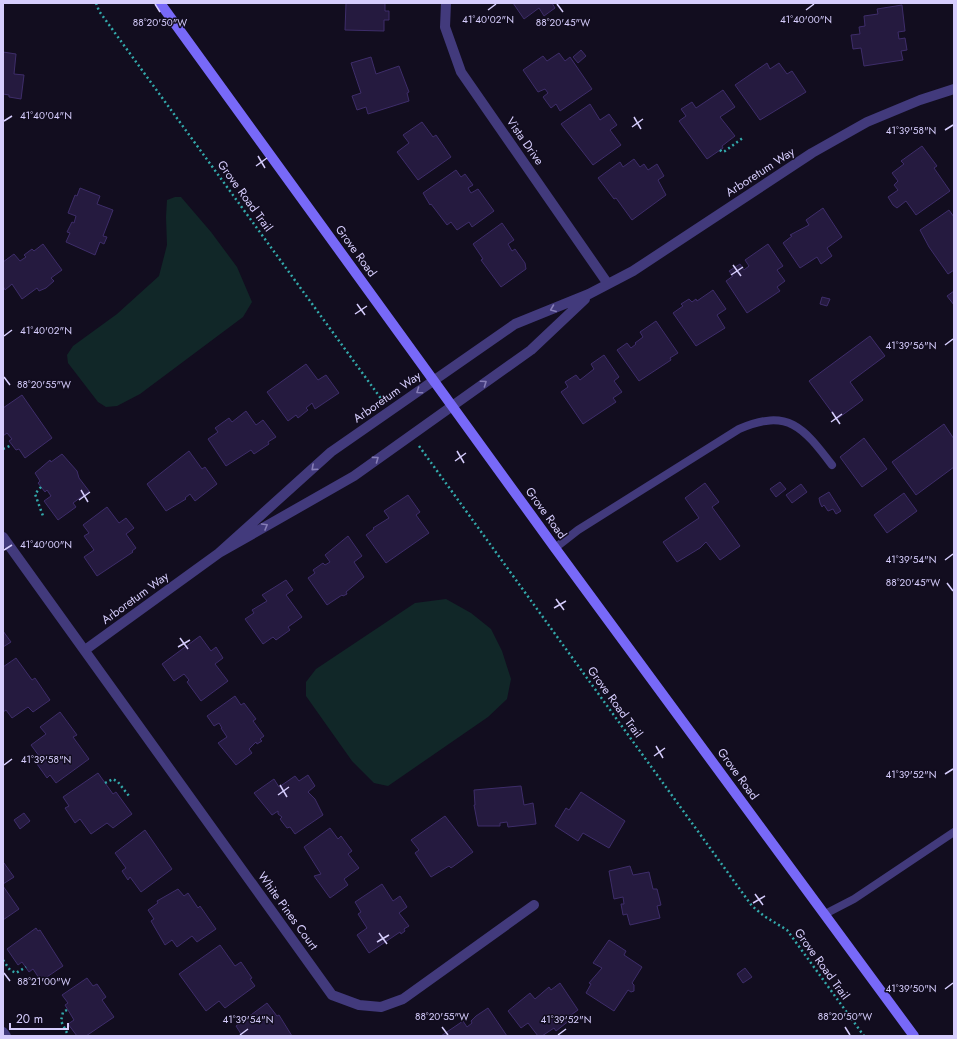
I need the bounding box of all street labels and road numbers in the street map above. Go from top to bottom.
street label: Vista Drive [502,113,548,169]
street label: Arboretum Way [722,142,799,201]
street label: Grove Road Trail [213,157,277,235]
street label: Grove Road [331,221,381,281]
street label: Arboretum Way [349,366,425,427]
street label: Grove Road [521,483,571,543]
street label: Arboretum Way [98,567,173,629]
street label: Grove Road Trail [583,663,647,741]
street label: Grove Road [713,744,763,804]
street label: White Pines Court [253,868,323,954]
street label: Grove Road Trail [790,925,854,1003]

